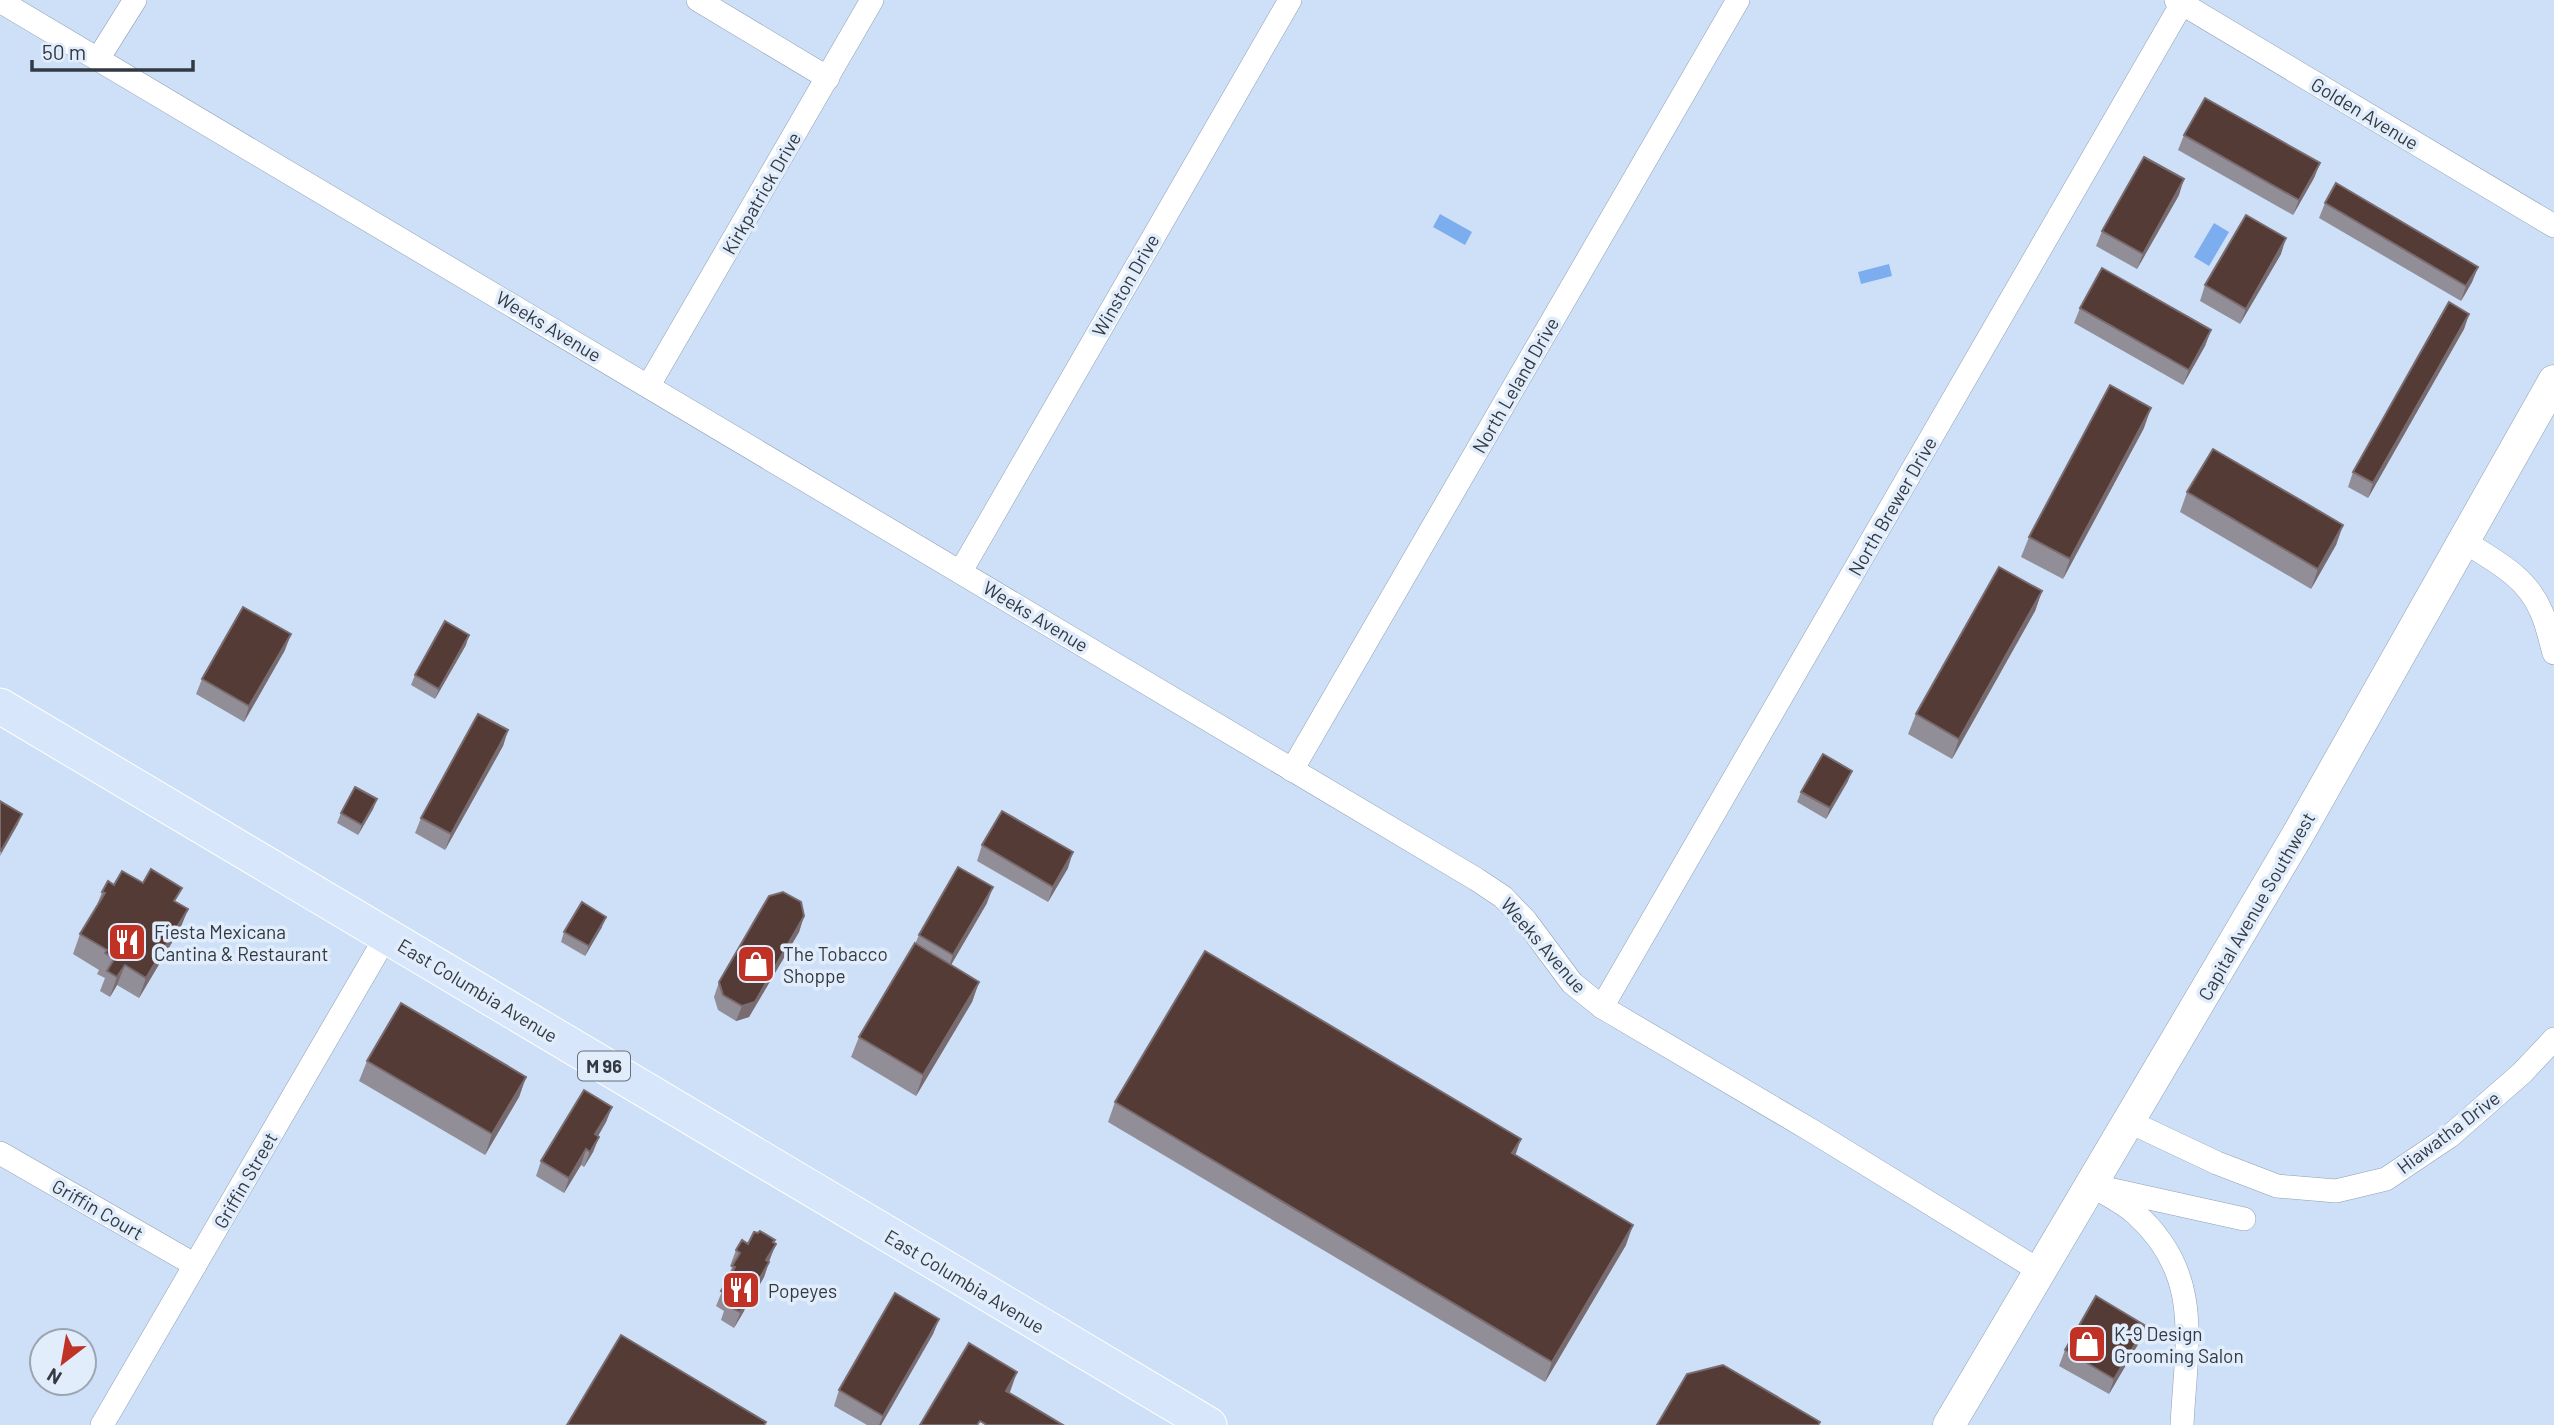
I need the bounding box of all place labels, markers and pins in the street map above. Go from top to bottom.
place label: Fiesta Mexicana Cantina & Restaurant [154,920,328,965]
restaurant icon: Fiesta Mexicana Cantina & Restaurant [106,921,148,963]
place label: The Tobacco Shoppe [783,942,888,987]
shop icon: The Tobacco Shoppe [735,943,777,985]
restaurant icon: Popeyes [720,1269,762,1311]
place label: Popeyes [768,1279,837,1302]
place label: K-9 Design Grooming Salon [2114,1322,2244,1367]
shop icon: K-9 Design Grooming Salon [2066,1323,2108,1365]

